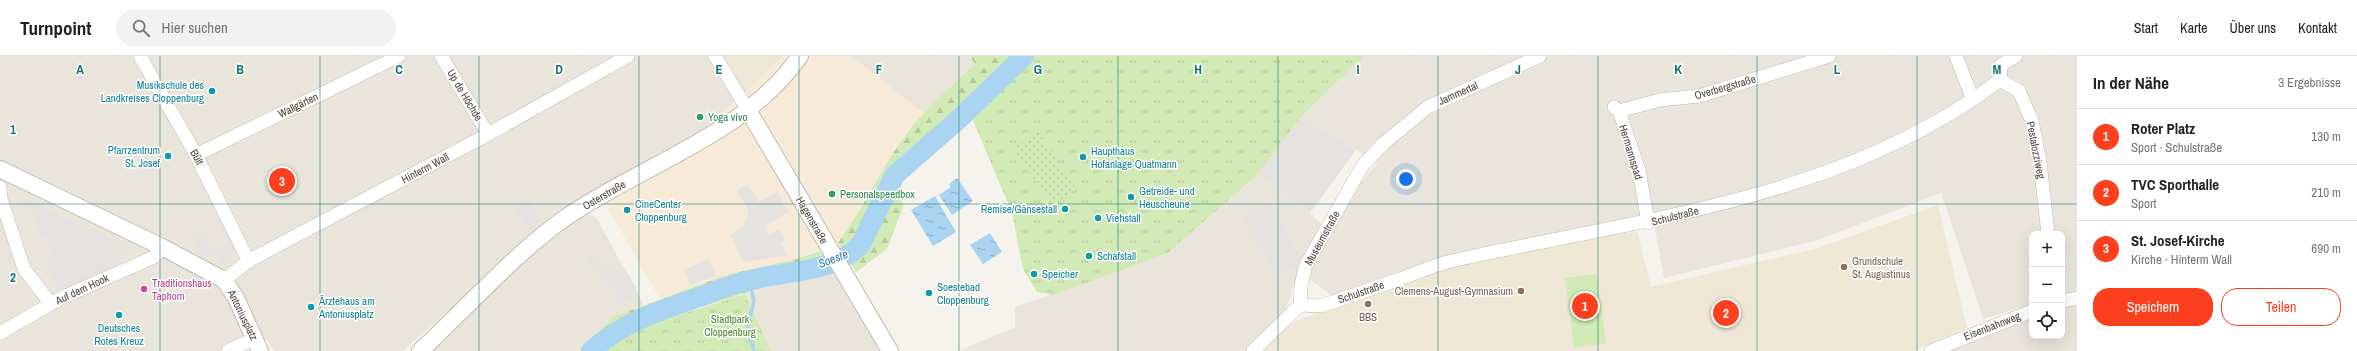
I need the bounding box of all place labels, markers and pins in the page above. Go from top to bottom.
place label: Musikschule des Landkreises Cloppenburg [101,78,204,105]
marker: Musikschule des Landkreises Cloppenburg [207,86,217,96]
place label: Yoga vivo [708,110,747,124]
marker: Yoga vivo [695,112,705,122]
place label: Pfarrzentrum St. Josef [108,143,160,170]
place label: Haupthaus Hofanlage Quatmann [1091,144,1177,171]
marker: Pfarrzentrum St. Josef [163,151,173,161]
marker: Haupthaus Hofanlage Quatmann [1078,152,1088,162]
pin: 3 [269,166,295,196]
place label: Getreide- und Heuscheune [1139,184,1195,211]
place label: Personalspeedbox [840,187,915,201]
marker: Personalspeedbox [827,189,837,199]
marker: Getreide- und Heuscheune [1126,192,1136,202]
place label: CineCenter Cloppenburg [635,197,687,224]
place label: Remise/Gänsestall [981,202,1057,216]
marker: Remise/Gänsestall [1060,204,1070,214]
marker: CineCenter Cloppenburg [622,205,632,215]
place label: Viehstall [1106,211,1140,225]
marker: Viehstall [1093,213,1103,223]
place label: Schafstall [1097,249,1136,263]
marker: Schafstall [1084,251,1094,261]
place label: Grundschule St. Augustinus [1852,254,1911,281]
marker: Grundschule St. Augustinus [1839,262,1849,272]
place label: Speicher [1042,267,1078,281]
marker: Speicher [1029,269,1039,279]
place label: Traditionshaus Taphorn [152,276,212,303]
place label: Soestebad Cloppenburg [937,280,989,307]
marker: Traditionshaus Taphorn [139,284,149,294]
place label: Clemens-August-Gymnasium [1395,284,1513,298]
marker: Clemens-August-Gymnasium [1516,286,1526,296]
marker: Soestebad Cloppenburg [924,288,934,298]
pin: 1 [1572,291,1598,321]
place label: Ärztehaus am Antoniusplatz [318,294,375,321]
pin: 2 [1713,298,1739,328]
marker: BBS [1363,299,1373,309]
marker: Ärztehaus am Antoniusplatz [306,302,316,312]
marker: Deutsches Rotes Kreuz [114,310,124,320]
place label: BBS [1359,310,1377,324]
place label: Deutsches Rotes Kreuz [94,321,144,348]

